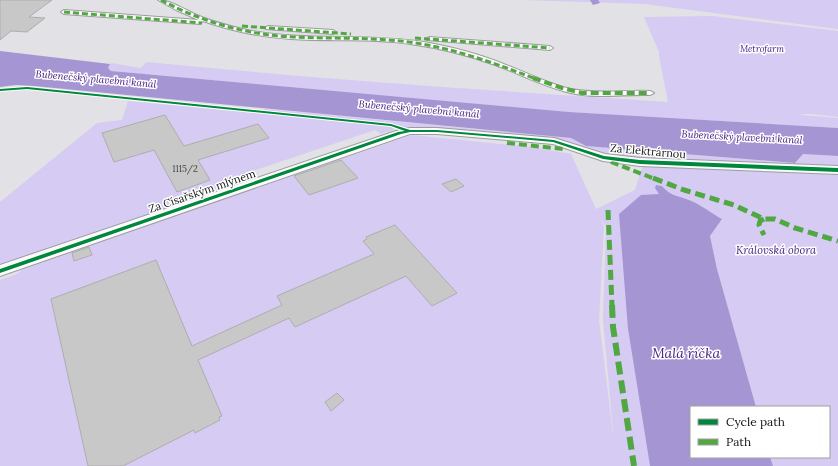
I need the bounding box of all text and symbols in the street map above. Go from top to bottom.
park label: Metrofarm [740,43,784,54]
water label: Bubenečský plavební kanál [35,67,157,91]
water label: Bubenečský plavební kanál [358,97,480,121]
water label: Bubenečský plavební kanál [681,127,803,147]
street label: Za Elektrárnou [610,141,687,161]
house number: 1115/2 [172,163,198,175]
street label: Za Císařským mlýnem [147,166,257,216]
park label: Královská obora [736,243,817,257]
water label: Malá říčka [652,344,720,362]
legend [690,406,830,458]
text: Cycle path [726,414,785,429]
text: Path [726,434,751,449]

